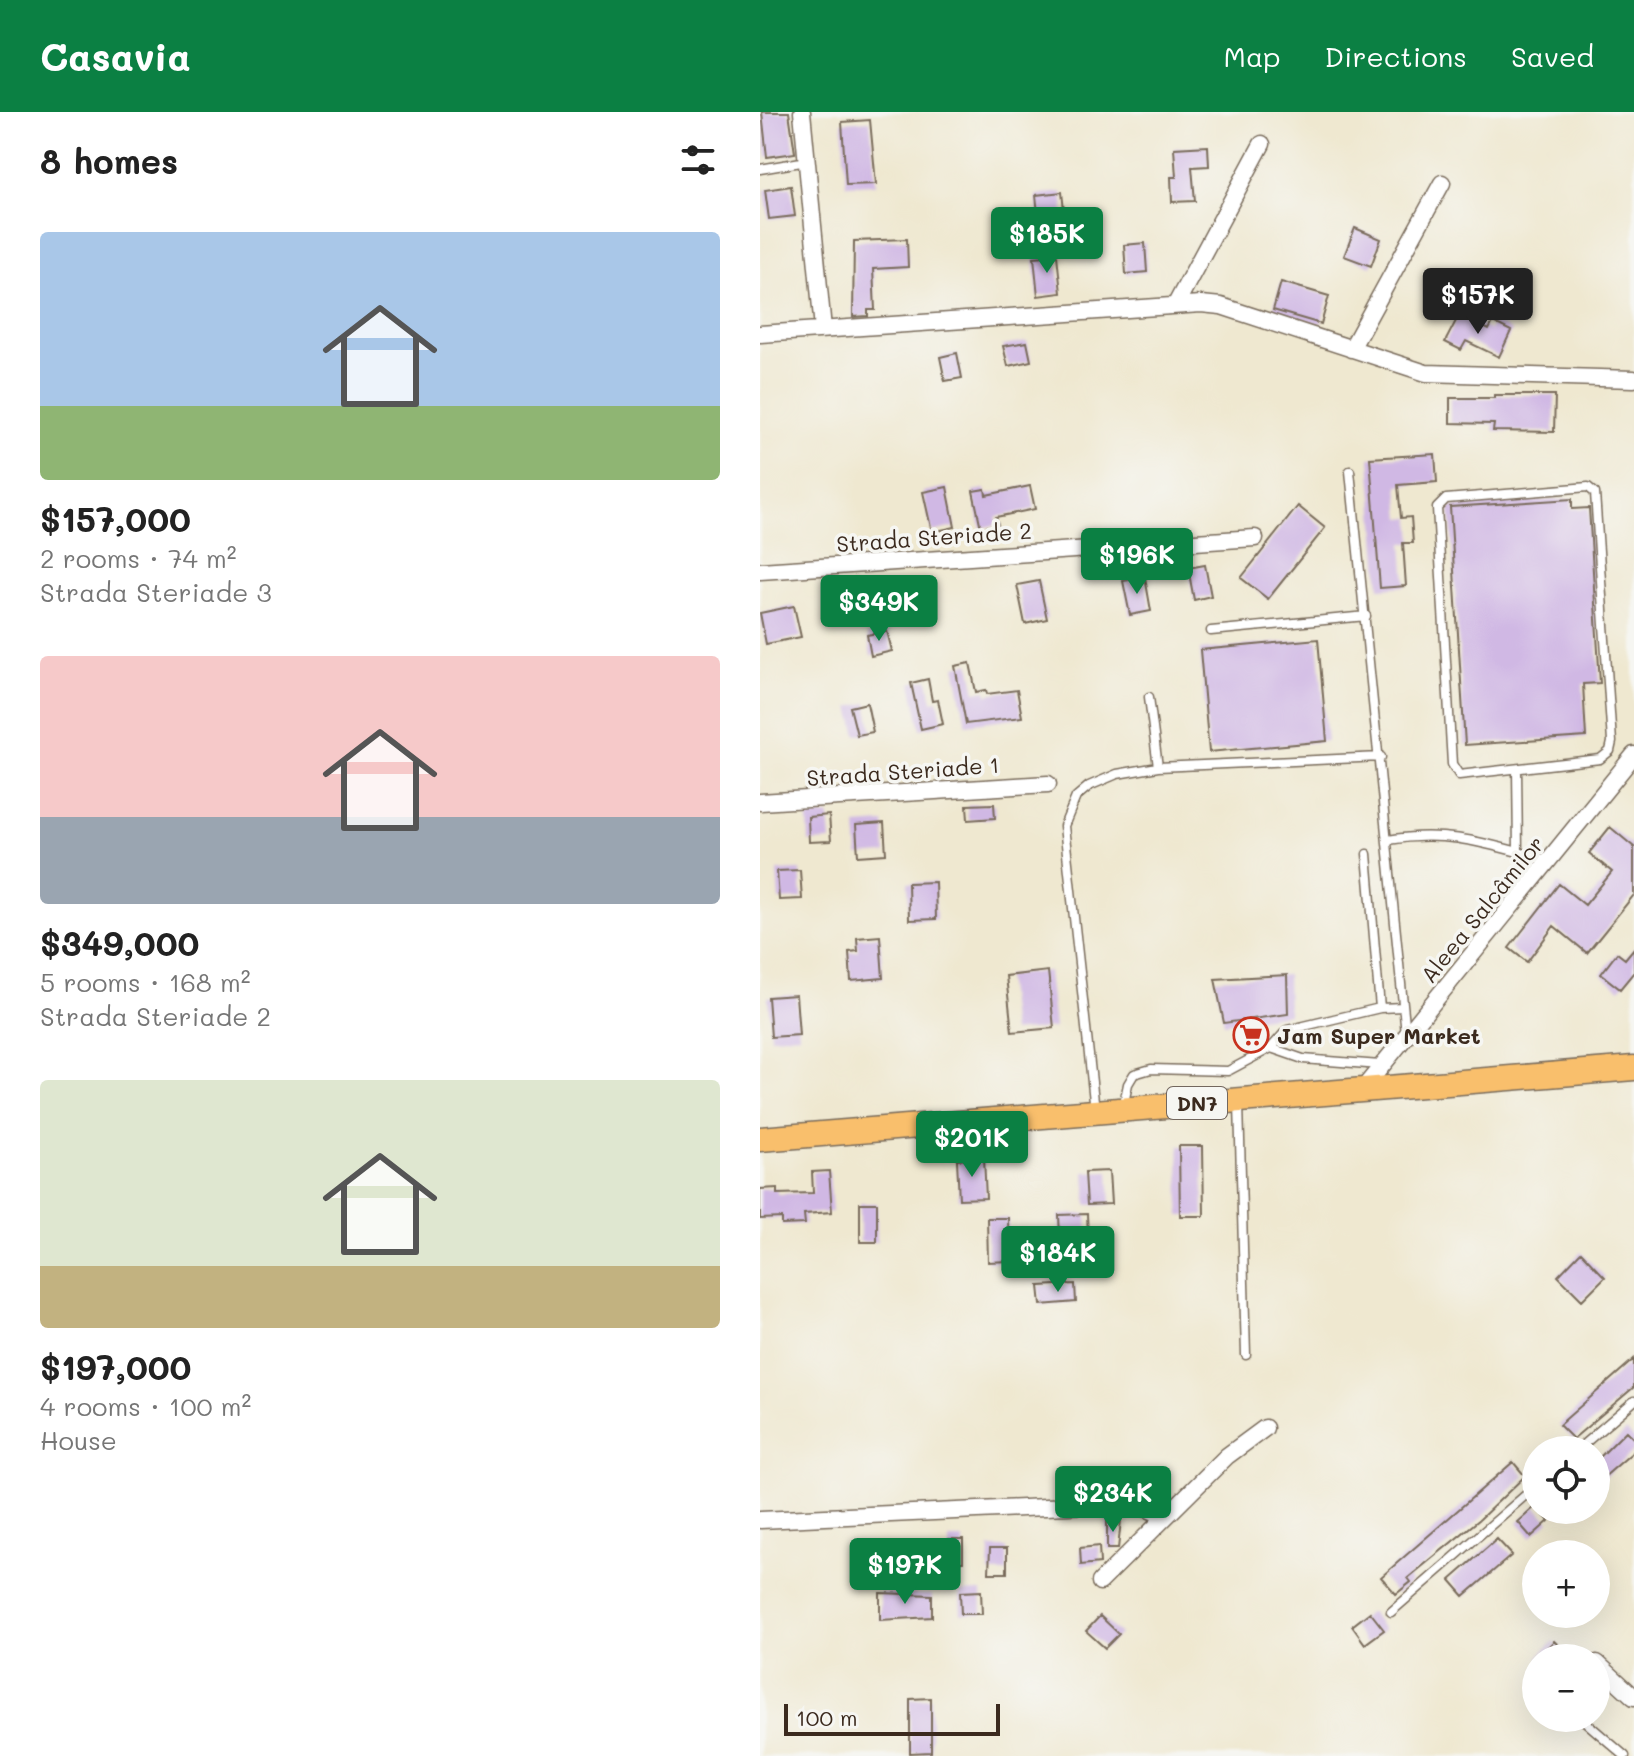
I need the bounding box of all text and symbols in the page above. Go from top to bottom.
text: Casavia [40,31,191,81]
text: Map [1224,38,1281,74]
text: Directions [1325,38,1467,74]
text: Saved [1511,38,1594,74]
text: 8 homes [40,138,178,183]
icon: filters [676,138,720,182]
pin: $185K [991,207,1103,275]
text: $185K [1009,216,1085,250]
pin: $157K [1422,268,1534,336]
text: $157K [1441,277,1515,311]
icon: home [308,284,452,428]
text: $157,000 [40,496,191,541]
street label: Strada Steriade 2 [835,516,1033,558]
pin: $196K [1081,528,1193,596]
text: $196K [1099,537,1175,571]
text: 2 rooms · 74 m² [40,541,237,575]
text: Strada Steriade 3 [40,575,272,609]
pin: $349K [823,575,935,643]
text: $349K [839,584,919,618]
icon: home [308,708,452,852]
street label: Strada Steriade 1 [806,750,1000,792]
street label: Aleea Salcâmilor [1414,830,1550,988]
text: $349,000 [40,920,199,965]
text: 5 rooms · 168 m² [40,965,251,999]
text: Strada Steriade 2 [40,999,271,1033]
supermarket icon: Jam Super Market [1232,1016,1270,1054]
place label: Jam Super Market [1277,1021,1481,1050]
road number: DN7 [1167,1087,1227,1119]
pin: $201K [916,1111,1028,1179]
text: $201K [934,1120,1010,1154]
icon: home [308,1132,452,1276]
pin: $184K [1002,1226,1114,1294]
text: $184K [1019,1235,1097,1269]
text: $197,000 [40,1344,191,1389]
text: 4 rooms · 100 m² [40,1389,251,1423]
text: House [40,1423,117,1457]
map controls [1522,1436,1610,1732]
button: locate [1522,1436,1610,1524]
pin: $234K [1057,1466,1169,1534]
text: $234K [1073,1475,1153,1509]
pin: $197K [849,1538,961,1606]
button: + [1522,1540,1610,1628]
text: $197K [868,1547,942,1581]
button: − [1522,1644,1610,1732]
scale bar [784,1700,1000,1736]
text: 100 m [796,1703,858,1732]

